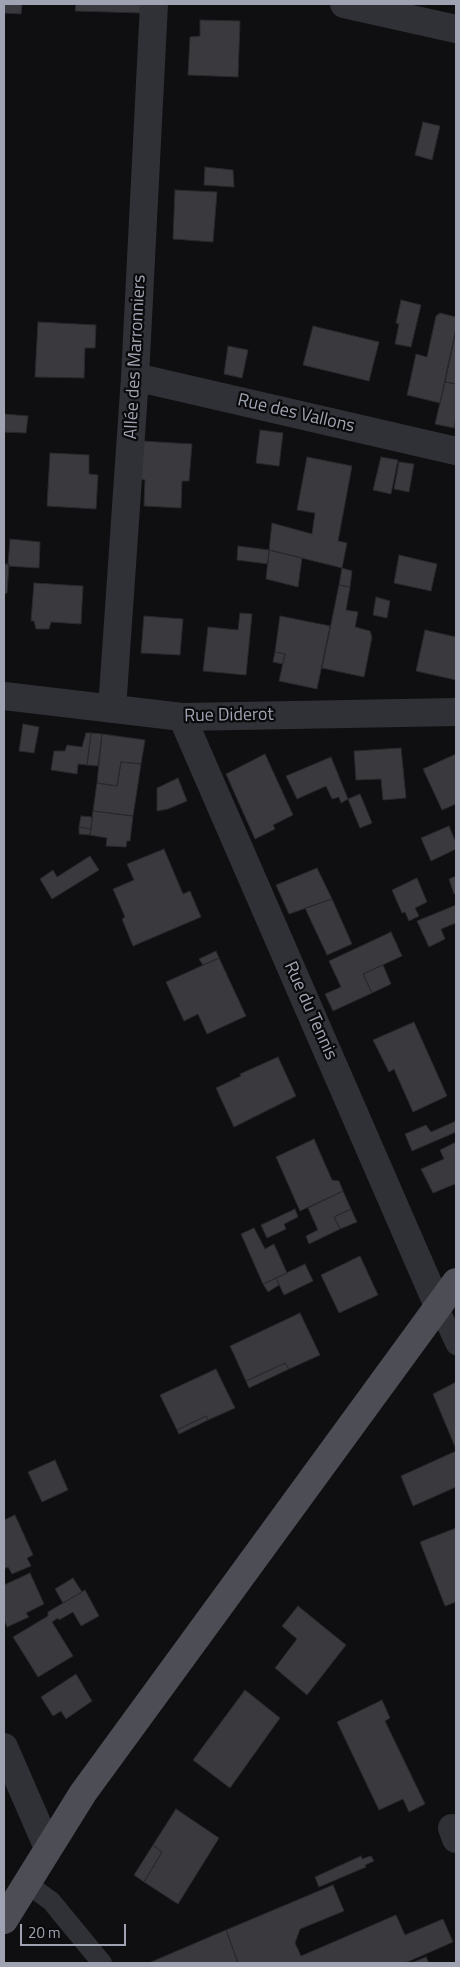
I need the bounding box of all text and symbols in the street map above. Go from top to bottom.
street label: Allée des Marronniers [121,274,151,440]
street label: Rue des Vallons [235,390,357,438]
street label: Rue Diderot [184,704,274,728]
street label: Rue du Tennis [279,959,341,1063]
scale bar [22,1914,129,1946]
text: 20 m [28,1921,61,1944]

